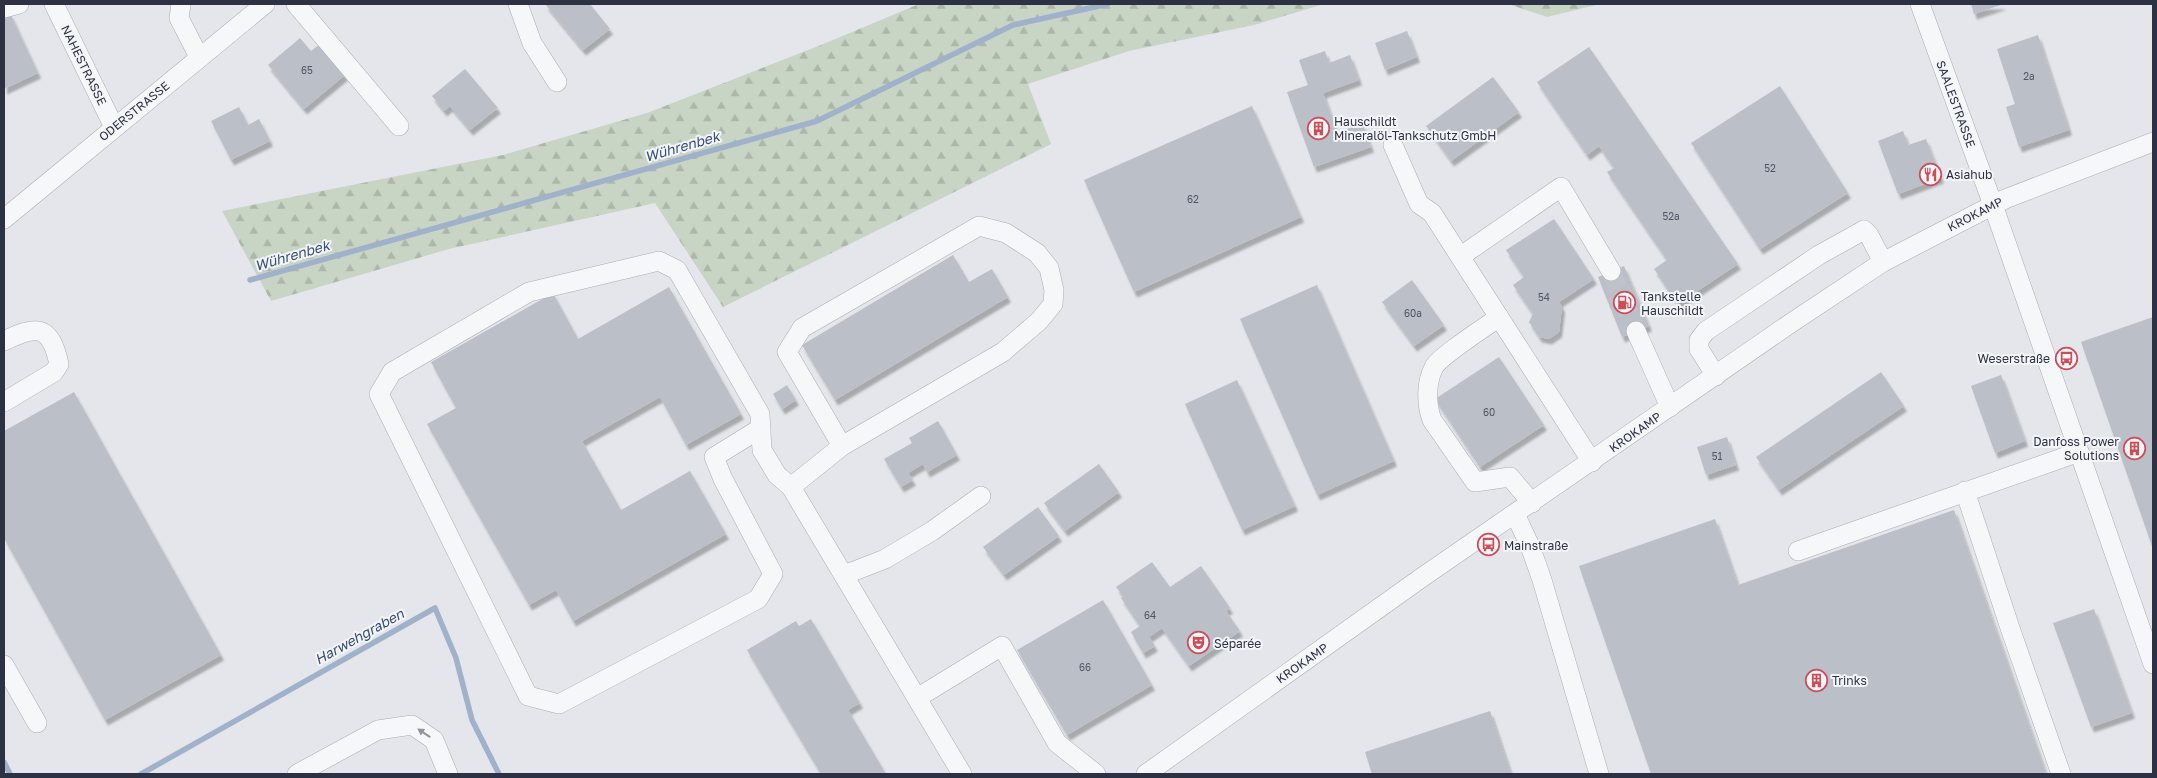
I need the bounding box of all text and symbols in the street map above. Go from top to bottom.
street label: NAHESTRASSE [58,22,110,108]
street label: SAALESTRASSE [1933,58,1979,150]
house number: 65 [301,64,313,76]
house number: 2a [2023,70,2035,82]
street label: ODERSTRASSE [96,78,172,144]
place label: Hauschildt Mineralöl-Tankschutz GmbH [1334,114,1496,143]
building icon: Hauschildt Mineralöl-Tankschutz GmbH [1306,116,1330,140]
water label: Wührenbek [643,127,723,165]
house number: 52 [1764,162,1776,174]
restaurant icon: Asiahub [1918,162,1942,186]
place label: Asiahub [1946,167,1992,182]
house number: 62 [1187,193,1199,205]
street label: KROKAMP [1945,194,2005,234]
house number: 52a [1662,210,1680,222]
water label: Wührenbek [253,236,333,274]
place label: Tankstelle Hauschildt [1641,289,1704,318]
house number: 54 [1538,291,1550,303]
fuel station icon: Tankstelle Hauschildt [1613,291,1637,315]
house number: 60a [1404,307,1422,319]
bus stop icon: Weserstraße [2054,346,2078,370]
place label: Weserstraße [1978,351,2050,366]
house number: 60 [1483,406,1495,418]
street label: KROKAMP [1606,409,1664,455]
place label: Danfoss Power Solutions [2033,434,2119,463]
building icon: Danfoss Power Solutions [2123,436,2147,460]
house number: 51 [1712,450,1722,462]
bus stop icon: Mainstraße [1476,533,1500,557]
place label: Mainstraße [1504,538,1568,553]
water label: Harwehgraben [311,604,408,668]
house number: 64 [1144,609,1156,621]
theatre icon: Séparée [1186,631,1210,655]
place label: Séparée [1214,636,1261,651]
street label: KROKAMP [1273,640,1331,686]
house number: 66 [1079,661,1091,673]
building icon: Trinks [1804,668,1828,692]
place label: Trinks [1832,673,1867,688]
one-way arrow [417,728,431,738]

